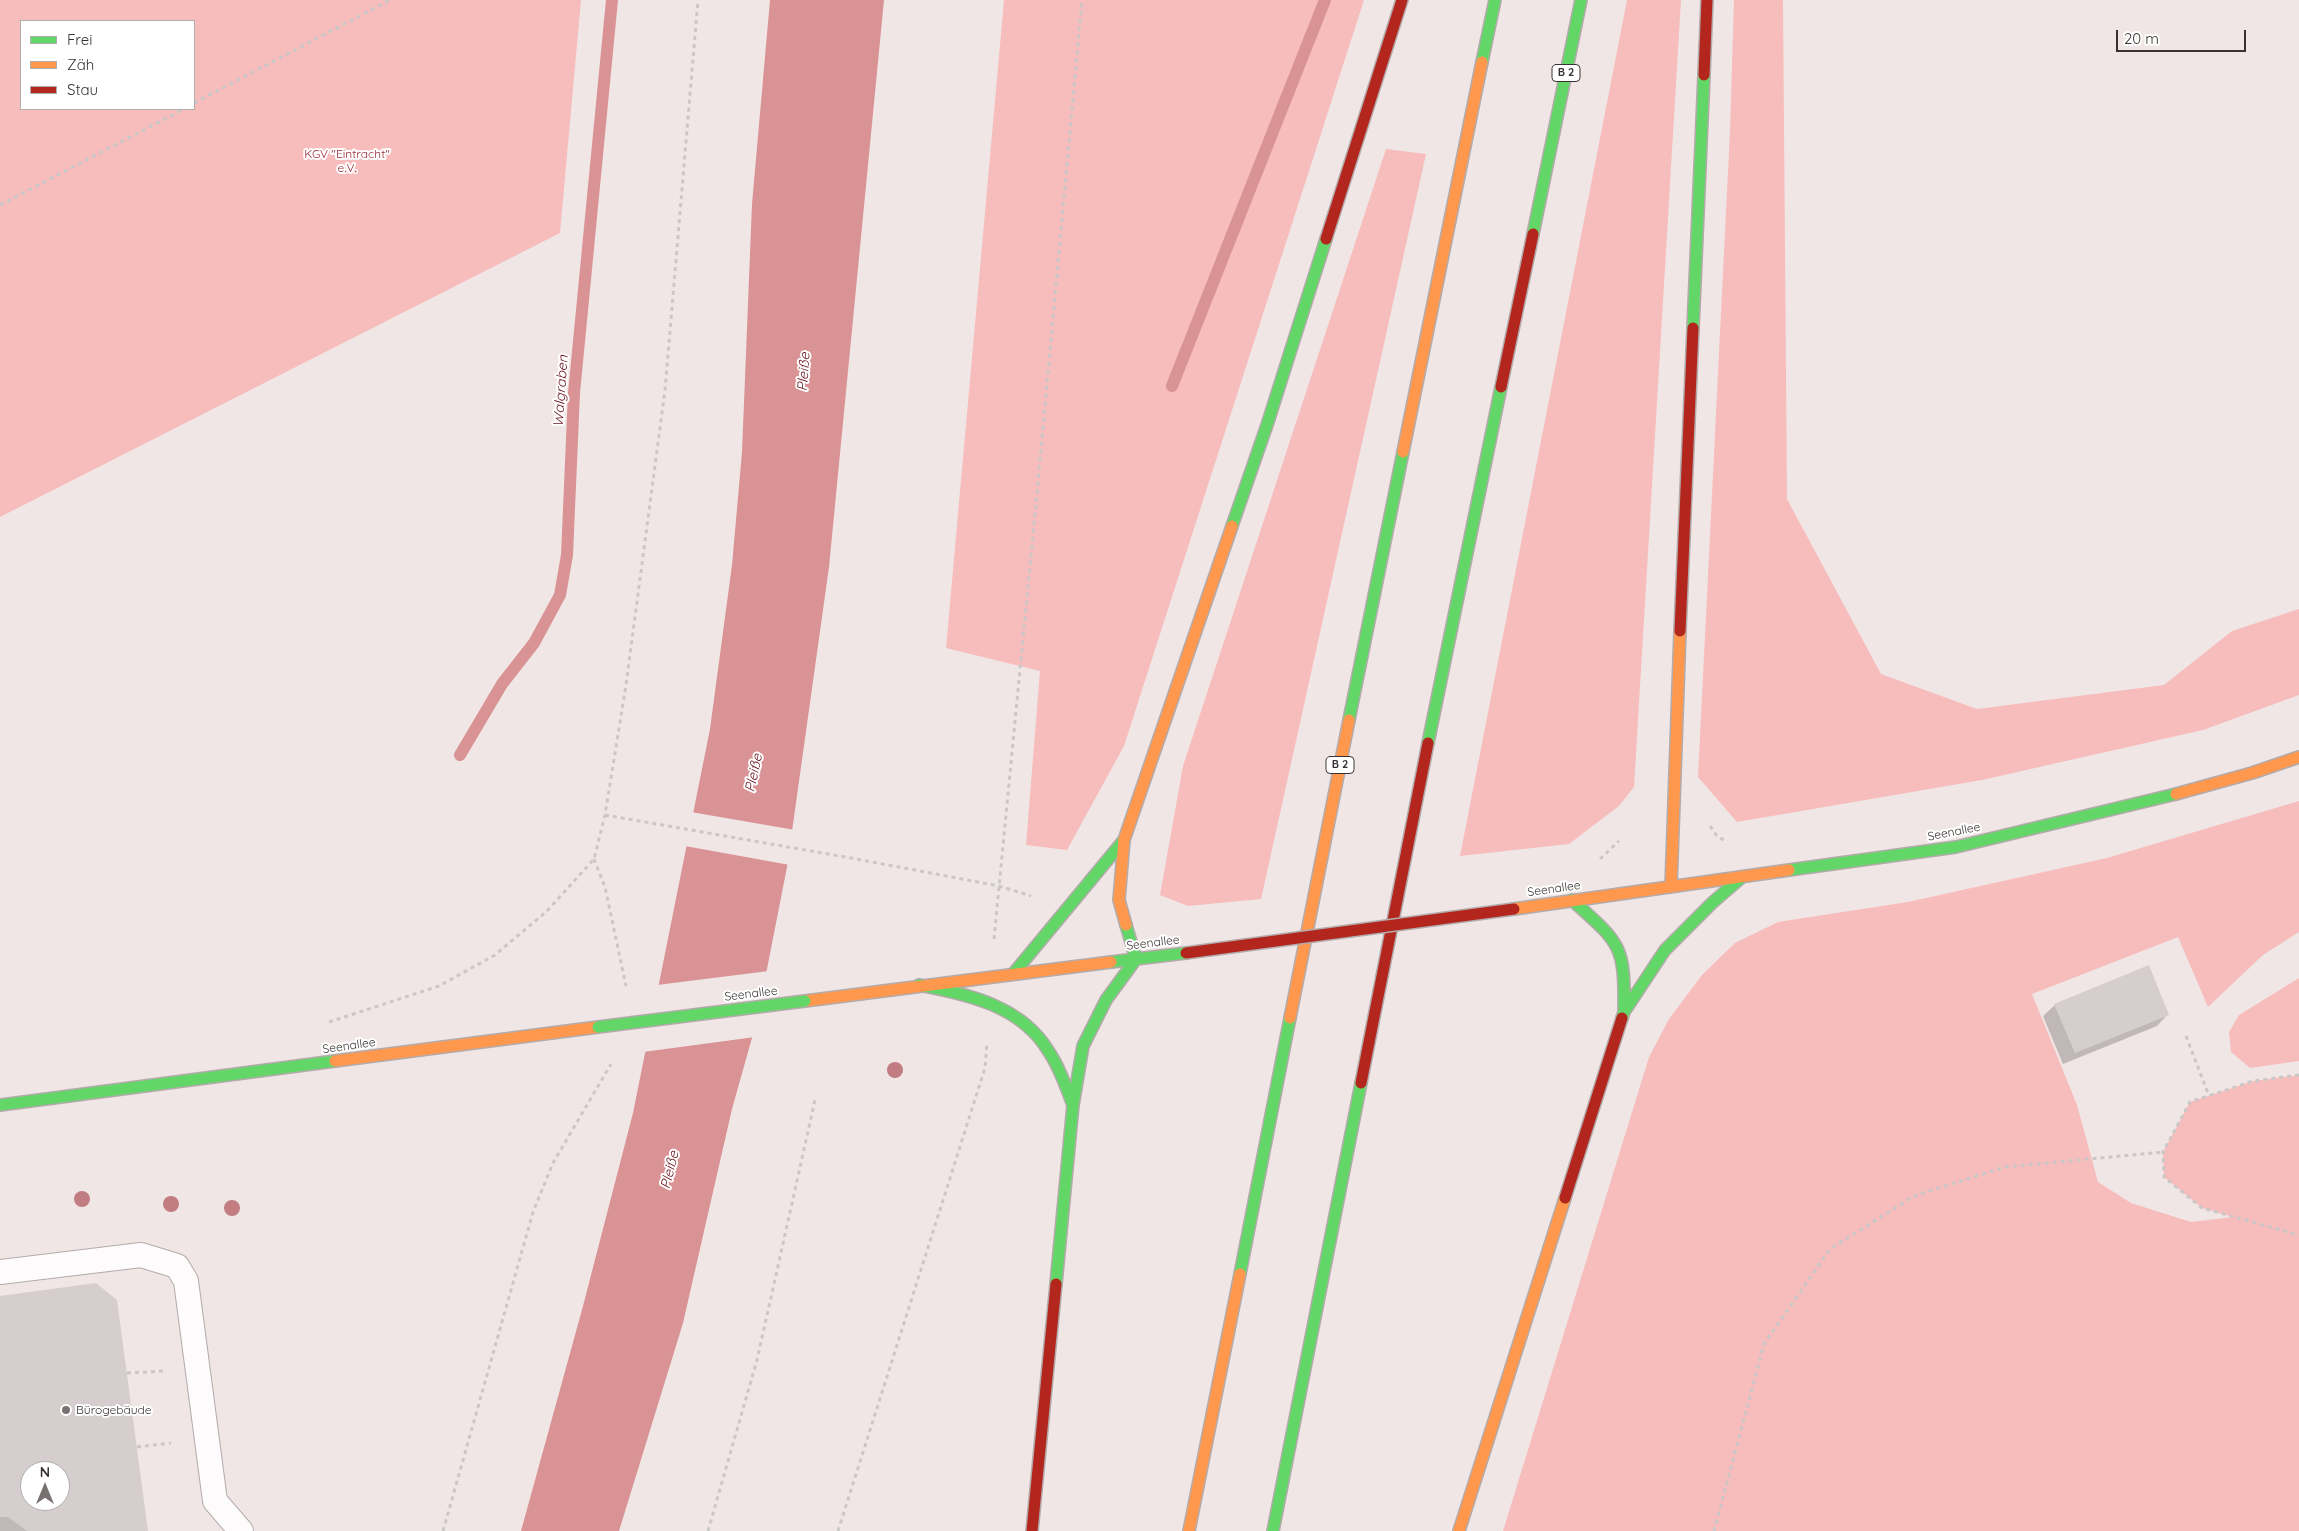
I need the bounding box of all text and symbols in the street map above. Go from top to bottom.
legend [20,20,195,110]
scale bar [2119,20,2249,52]
text: 20 m [2124,29,2159,48]
text: Frei [67,30,93,49]
text: Zäh [67,55,94,74]
road number: B 2 [1552,64,1580,82]
text: Stau [67,80,98,99]
park label: KGV "Eintracht" e.V. [304,147,390,175]
water label: Pleiße [794,352,814,392]
water label: Walgraben [550,355,572,427]
water label: Pleiße [742,752,766,794]
road number: B 2 [1326,756,1354,774]
street label: Seenallee [1926,820,1982,844]
street label: Seenallee [1527,878,1581,900]
street label: Seenallee [1126,933,1180,953]
street label: Seenallee [724,984,778,1004]
street label: Seenallee [322,1035,376,1057]
water label: Pleiße [657,1149,683,1191]
place label: Bürogebäude [76,1403,152,1417]
marker: Bürogebäude [60,1404,72,1416]
north arrow [20,1461,70,1511]
text: N [40,1463,50,1481]

